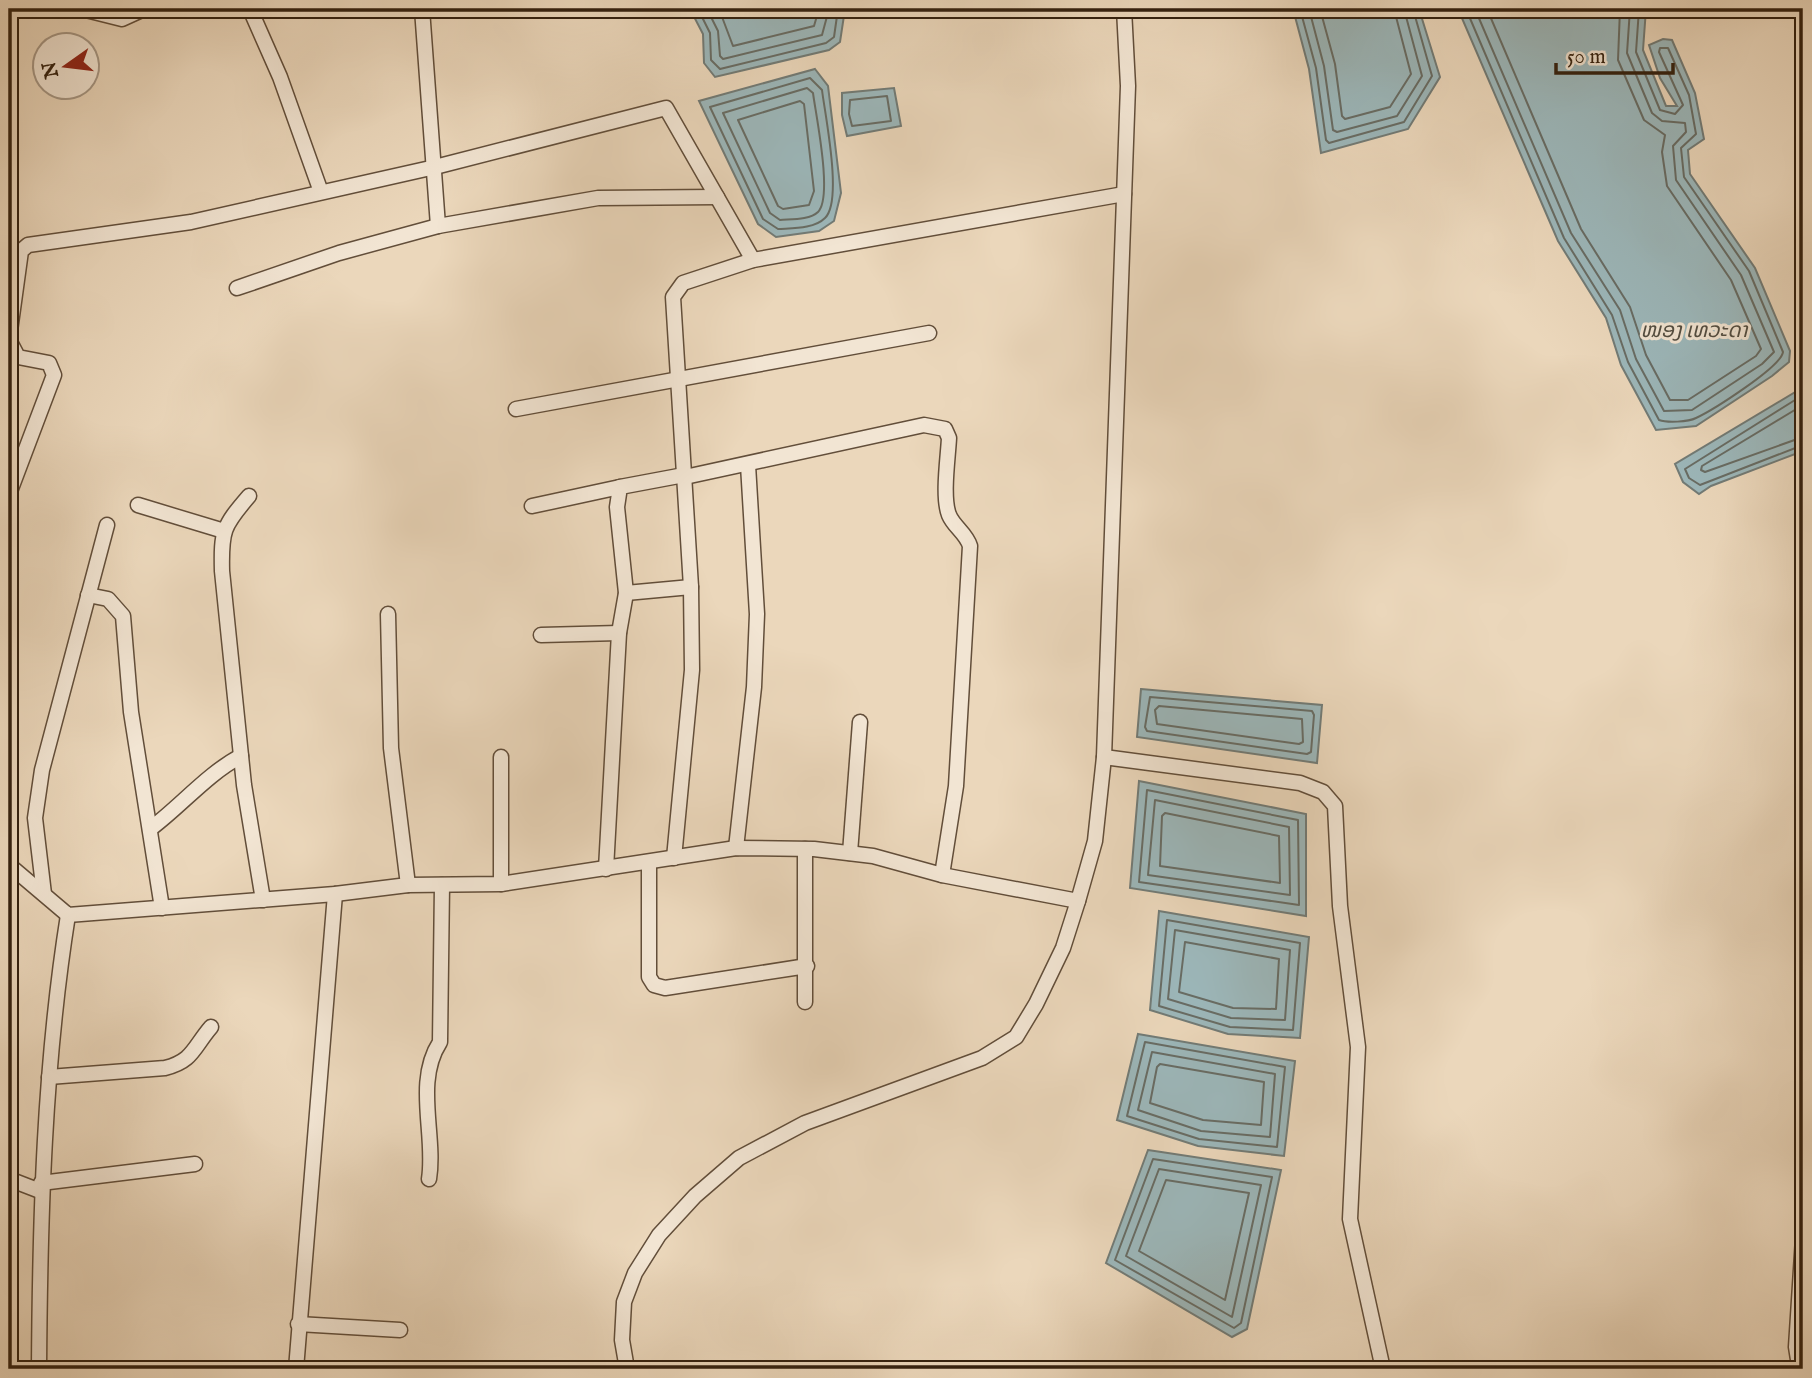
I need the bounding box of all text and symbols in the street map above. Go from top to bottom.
north arrow [32,32,102,102]
scale bar [1556,32,1674,76]
text: 50 m [1567,44,1606,71]
text: N [38,58,65,81]
water label: ໜອງ ເທວະດາ [1641,318,1749,345]

